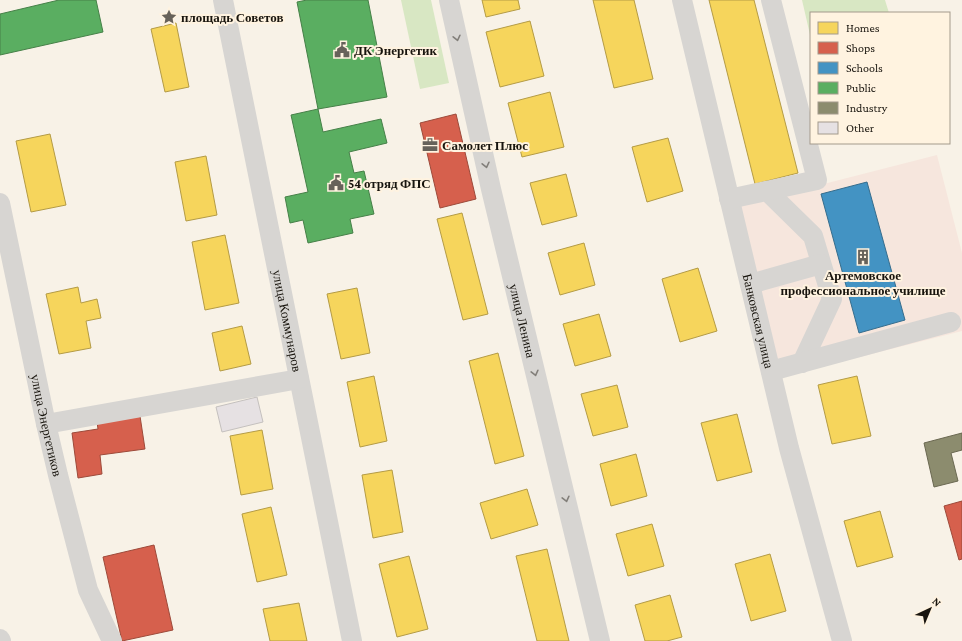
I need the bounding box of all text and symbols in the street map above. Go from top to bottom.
place icon: площадь Советов [160,8,178,26]
place label: площадь Советов [181,10,283,25]
legend [810,12,950,144]
text: Homes [846,21,880,35]
one-way arrow [453,35,461,41]
public building icon: ДК Энергетик [333,41,351,59]
text: Shops [846,41,875,55]
place label: ДК Энергетик [354,43,438,58]
text: Schools [846,61,883,75]
text: Public [846,81,876,95]
text: Industry [846,101,888,115]
text: Other [846,121,875,135]
office icon: Самолет Плюс [421,136,439,154]
place label: Самолет Плюс [442,138,528,153]
one-way arrow [481,162,489,168]
public building icon: 54 отряд ФПС [327,174,345,192]
place label: 54 отряд ФПС [348,176,431,191]
building icon: Артемовское профессиональное училище [854,248,872,266]
street label: улица Коммунаров [269,268,305,373]
place label: Артемовское профессиональное училище [780,268,946,298]
street label: Банковская улица [740,272,777,370]
street label: улица Ленина [506,282,538,360]
one-way arrow [531,370,539,376]
street label: улица Энергетиков [28,373,65,478]
one-way arrow [561,496,570,503]
north arrow [910,589,950,629]
text: N [930,595,944,609]

